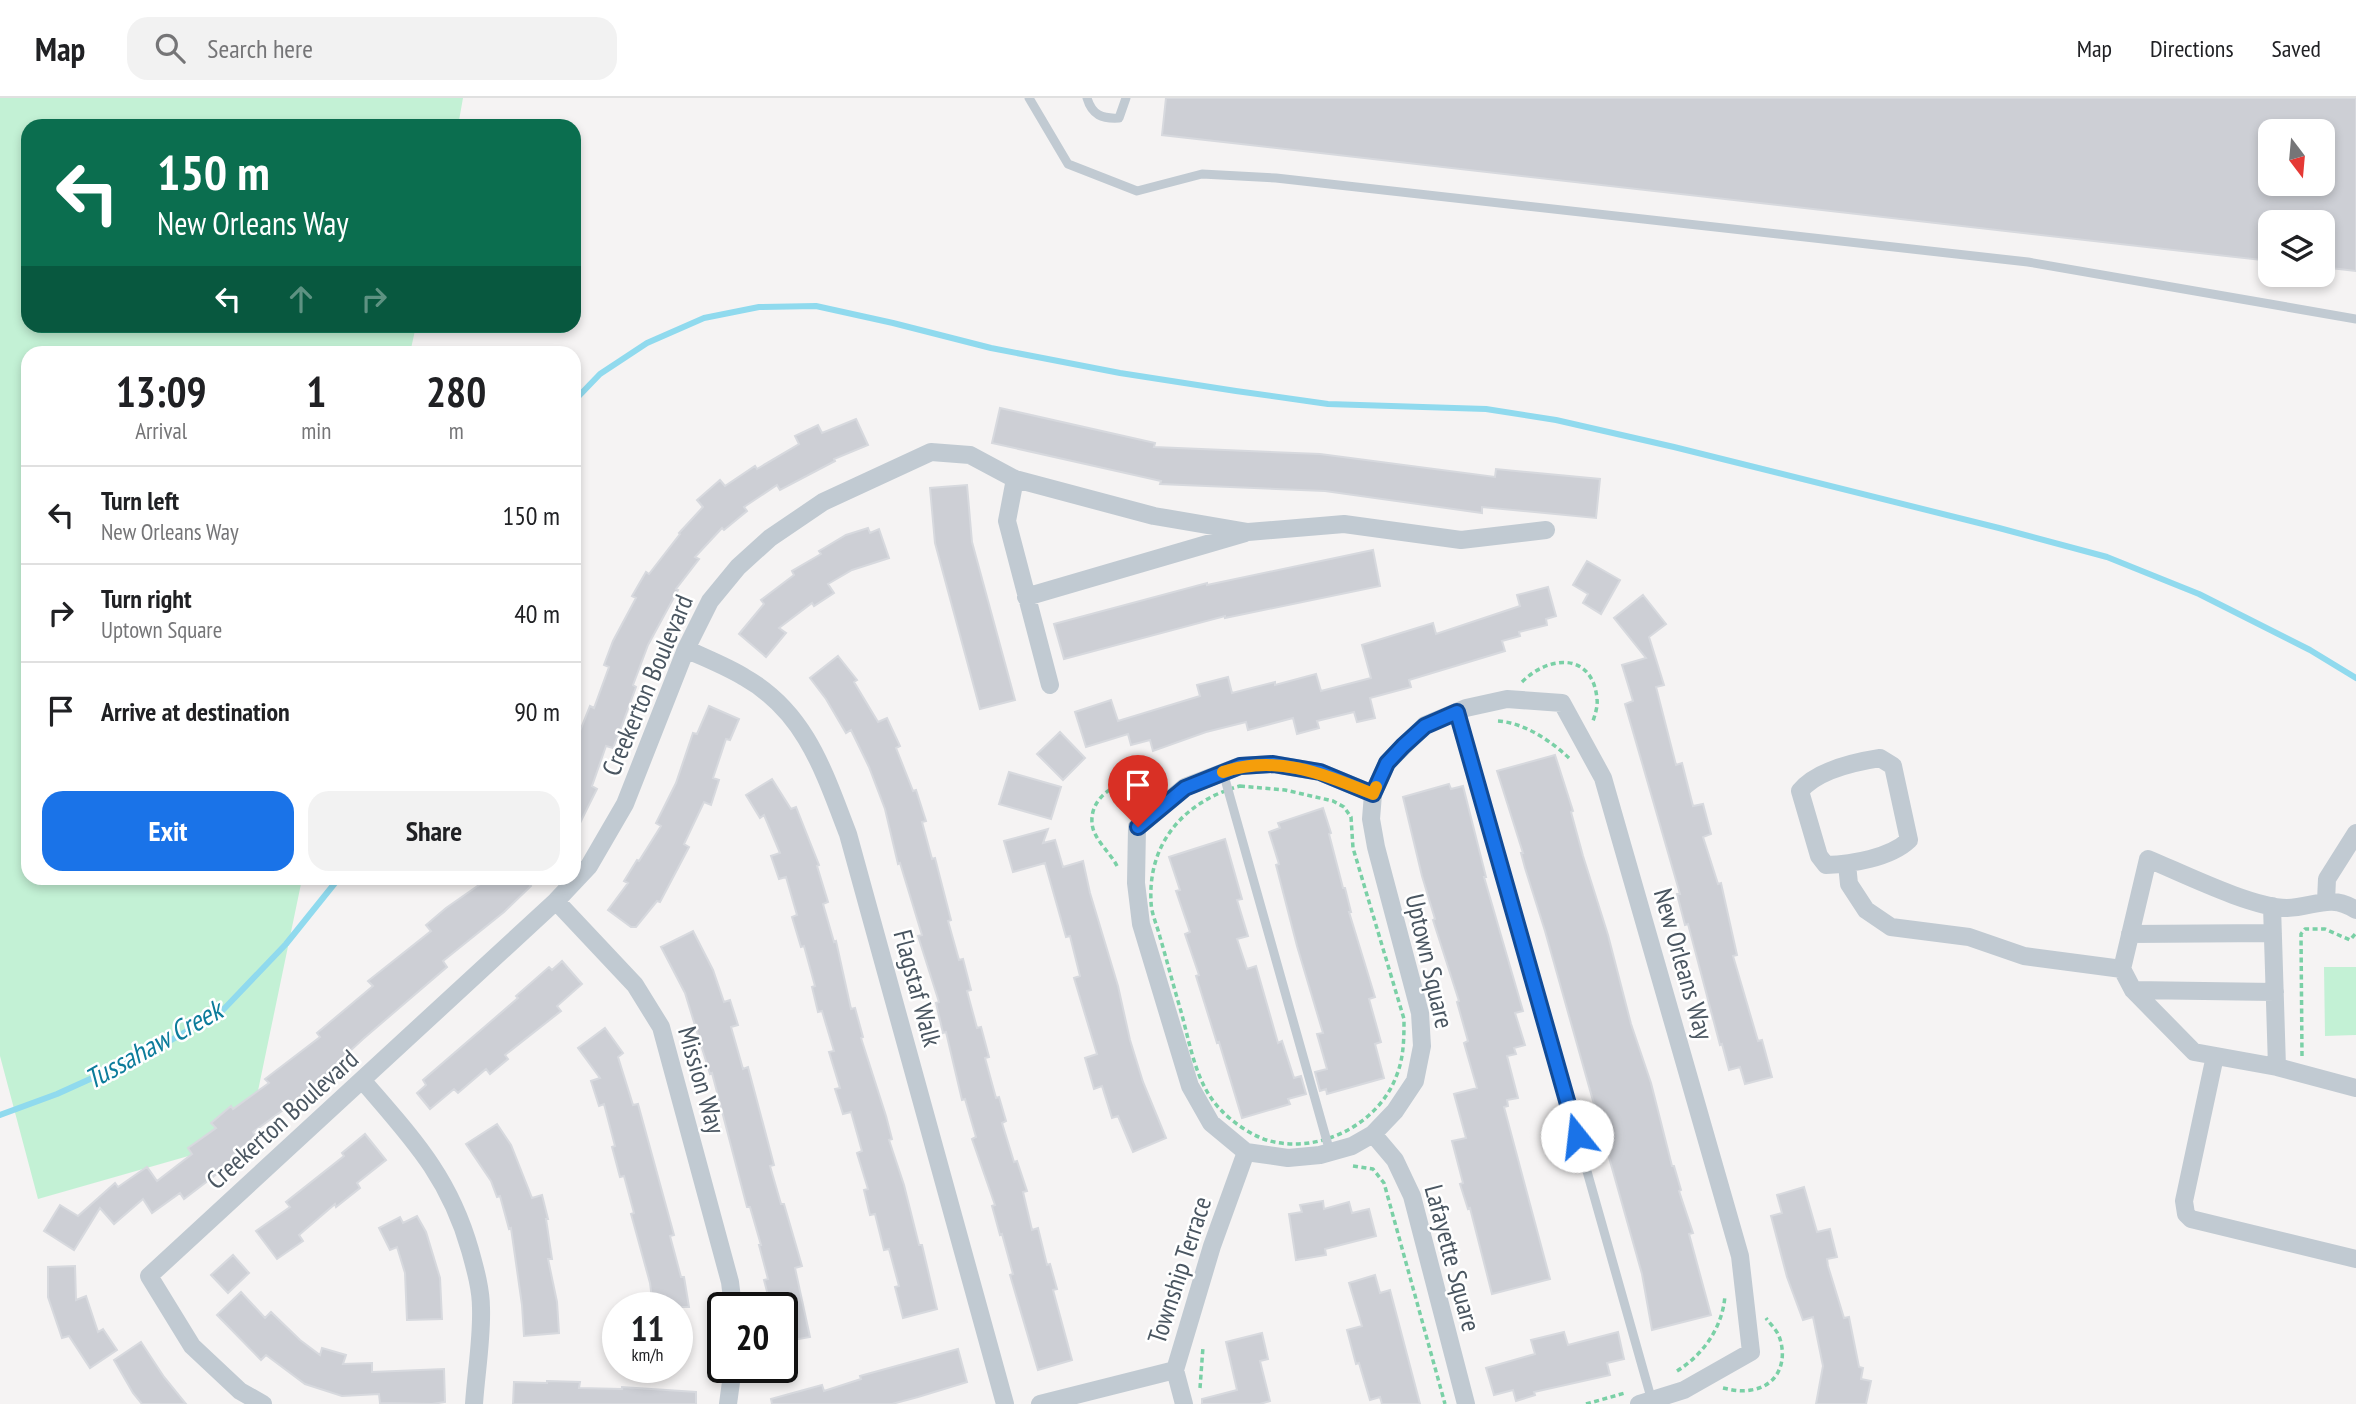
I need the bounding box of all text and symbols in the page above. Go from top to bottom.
search box [127,17,617,80]
text: Map [35,27,85,70]
icon: search [151,29,189,67]
text: Search here [207,32,313,65]
text: Map [2077,33,2112,64]
text: Directions [2150,33,2234,64]
text: Saved [2272,33,2321,64]
north arrow [2258,119,2334,196]
map controls [2258,119,2335,287]
text: 150 m [157,140,270,204]
icon: left [42,147,133,238]
text: New Orleans Way [157,202,348,244]
button: layers [2258,210,2335,287]
icon: left [209,280,247,318]
icon: ahead [282,280,320,318]
icon: right [355,280,393,318]
text: 13:09 [116,364,207,419]
text: 1 [306,364,326,419]
text: 280 [426,364,486,419]
text: Arrival [135,416,187,445]
text: min [301,416,331,445]
text: m [449,416,464,445]
text: Turn left [101,484,179,517]
icon: left [42,496,80,534]
text: 150 m [502,499,560,532]
text: New Orleans Way [101,517,239,546]
text: Turn right [101,582,192,615]
street label: Creekerton Boulevard [594,590,700,780]
icon: right [42,594,80,632]
text: 40 m [514,597,560,630]
text: Uptown Square [101,615,222,644]
icon: arrive [42,692,80,730]
text: Arrive at destination [101,695,290,728]
text: 90 m [514,695,560,728]
pin [1108,755,1168,827]
icon: arrive [1119,766,1157,804]
button: Exit [42,791,294,871]
button: Share [308,791,560,871]
street label: New Orleans Way [1647,885,1721,1044]
street label: Uptown Square [1399,891,1461,1031]
street label: Flagstaf Walk [887,926,949,1050]
water label: Tussahaw Creek [78,990,231,1097]
street label: Mission Way [671,1023,733,1138]
street label: Creekerton Boulevard [199,1042,365,1196]
position arrow [1540,1099,1614,1173]
street label: Lafayette Square [1418,1181,1488,1335]
street label: Township Terrace [1140,1192,1218,1348]
speed limit sign: 20 [707,1292,798,1383]
text: 11 [631,1305,664,1351]
text: km/h [632,1343,663,1366]

